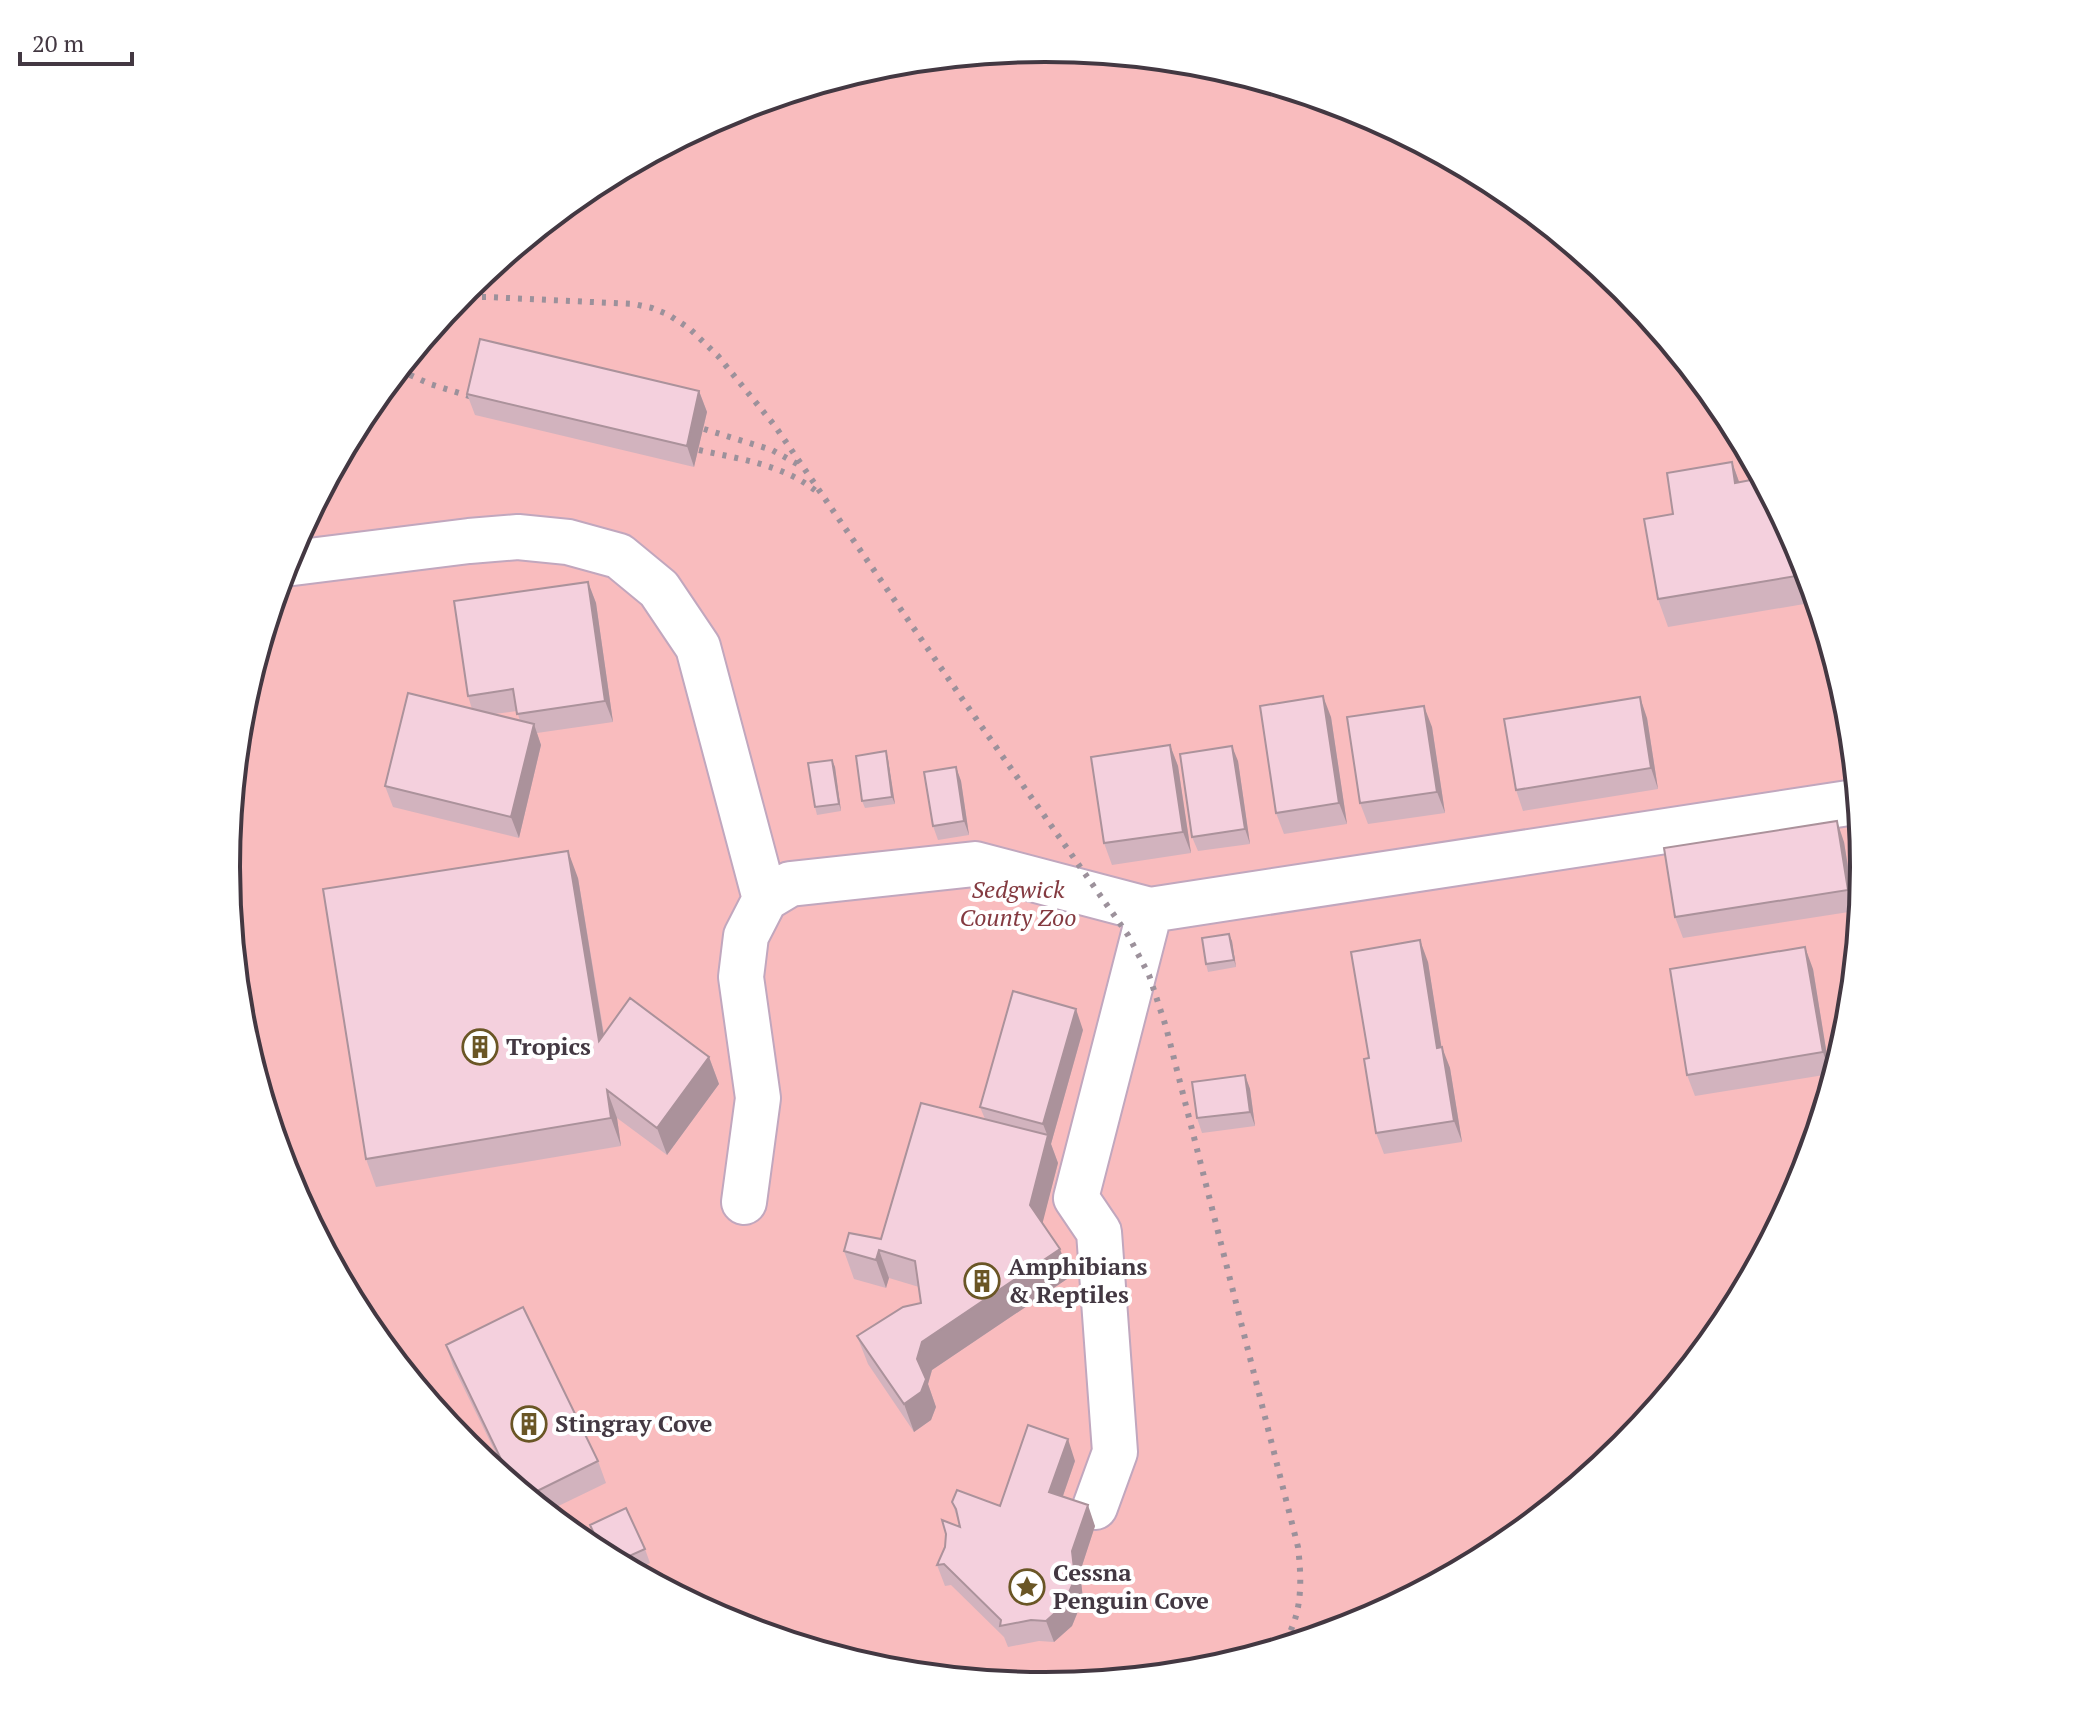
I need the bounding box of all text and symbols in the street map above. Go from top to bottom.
scale bar [20,16,132,66]
text: 20 m [32,27,84,59]
park label: Sedgwick County Zoo [959,873,1077,933]
building icon: Tropics [461,1028,499,1066]
place label: Tropics [506,1030,591,1062]
place label: Amphibians & Reptiles [1008,1250,1148,1310]
building icon: Amphibians & Reptiles [963,1262,1001,1300]
building icon: Stingray Cove [510,1405,548,1443]
place label: Stingray Cove [555,1407,712,1439]
place label: Cessna Penguin Cove [1053,1556,1209,1616]
place icon: Cessna Penguin Cove [1008,1568,1046,1606]

